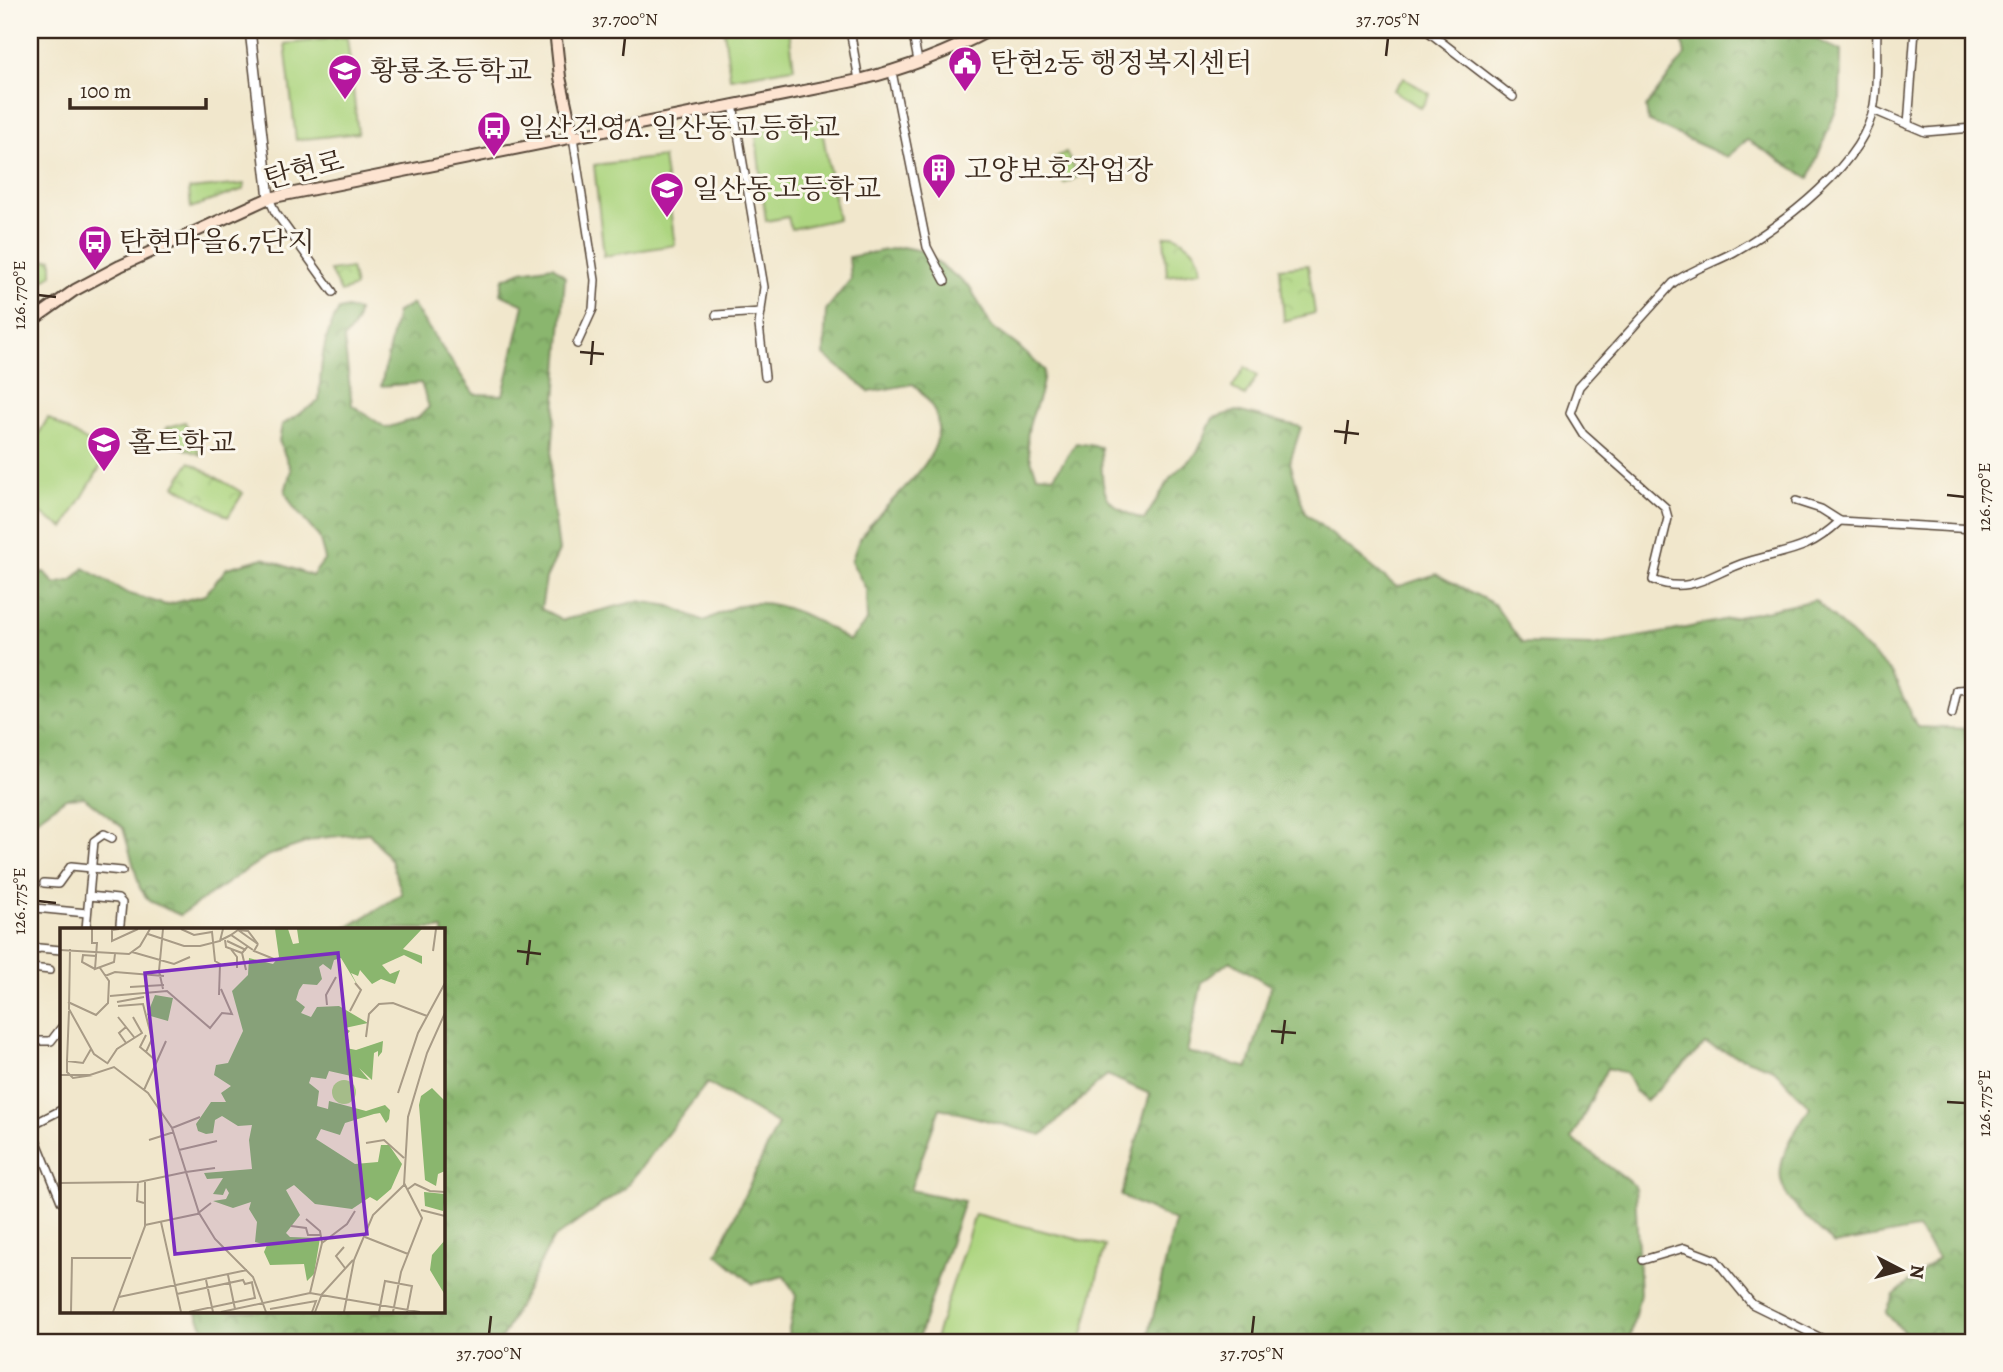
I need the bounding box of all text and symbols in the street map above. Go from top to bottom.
text: 37.700°N [592,7,658,31]
text: 37.705°N [1356,7,1420,31]
public building icon: 탄현2동 행정복지센터 [946,44,984,93]
place label: 탄현2동 행정복지센터 [990,44,1252,82]
school or university icon: 황룡초등학교 [326,52,364,101]
place label: 황룡초등학교 [370,52,532,90]
scale bar [70,66,206,110]
text: 100 m [80,77,131,105]
bus stop icon: 일산건영A.일산동고등학교 [475,109,513,158]
place label: 일산건영A.일산동고등학교 [518,109,840,147]
street label: 탄현로 [260,142,348,198]
building icon: 고양보호작업장 [920,151,958,200]
place label: 고양보호작업장 [964,151,1153,189]
school or university icon: 일산동고등학교 [648,170,686,219]
place label: 일산동고등학교 [692,170,881,208]
bus stop icon: 탄현마을6.7단지 [76,223,114,272]
place label: 탄현마을6.7단지 [119,223,315,261]
text: 126.770°E [7,260,31,330]
school or university icon: 홀트학교 [85,424,123,473]
place label: 홀트학교 [128,424,236,462]
text: 126.770°E [1972,462,1996,532]
text: 126.775°E [7,867,31,935]
inset map [60,928,444,1312]
text: 126.775°E [1972,1069,1996,1137]
north arrow [1867,1236,1937,1306]
text: N [1903,1263,1931,1280]
text: 37.700°N [456,1341,522,1365]
text: 37.705°N [1220,1341,1284,1365]

